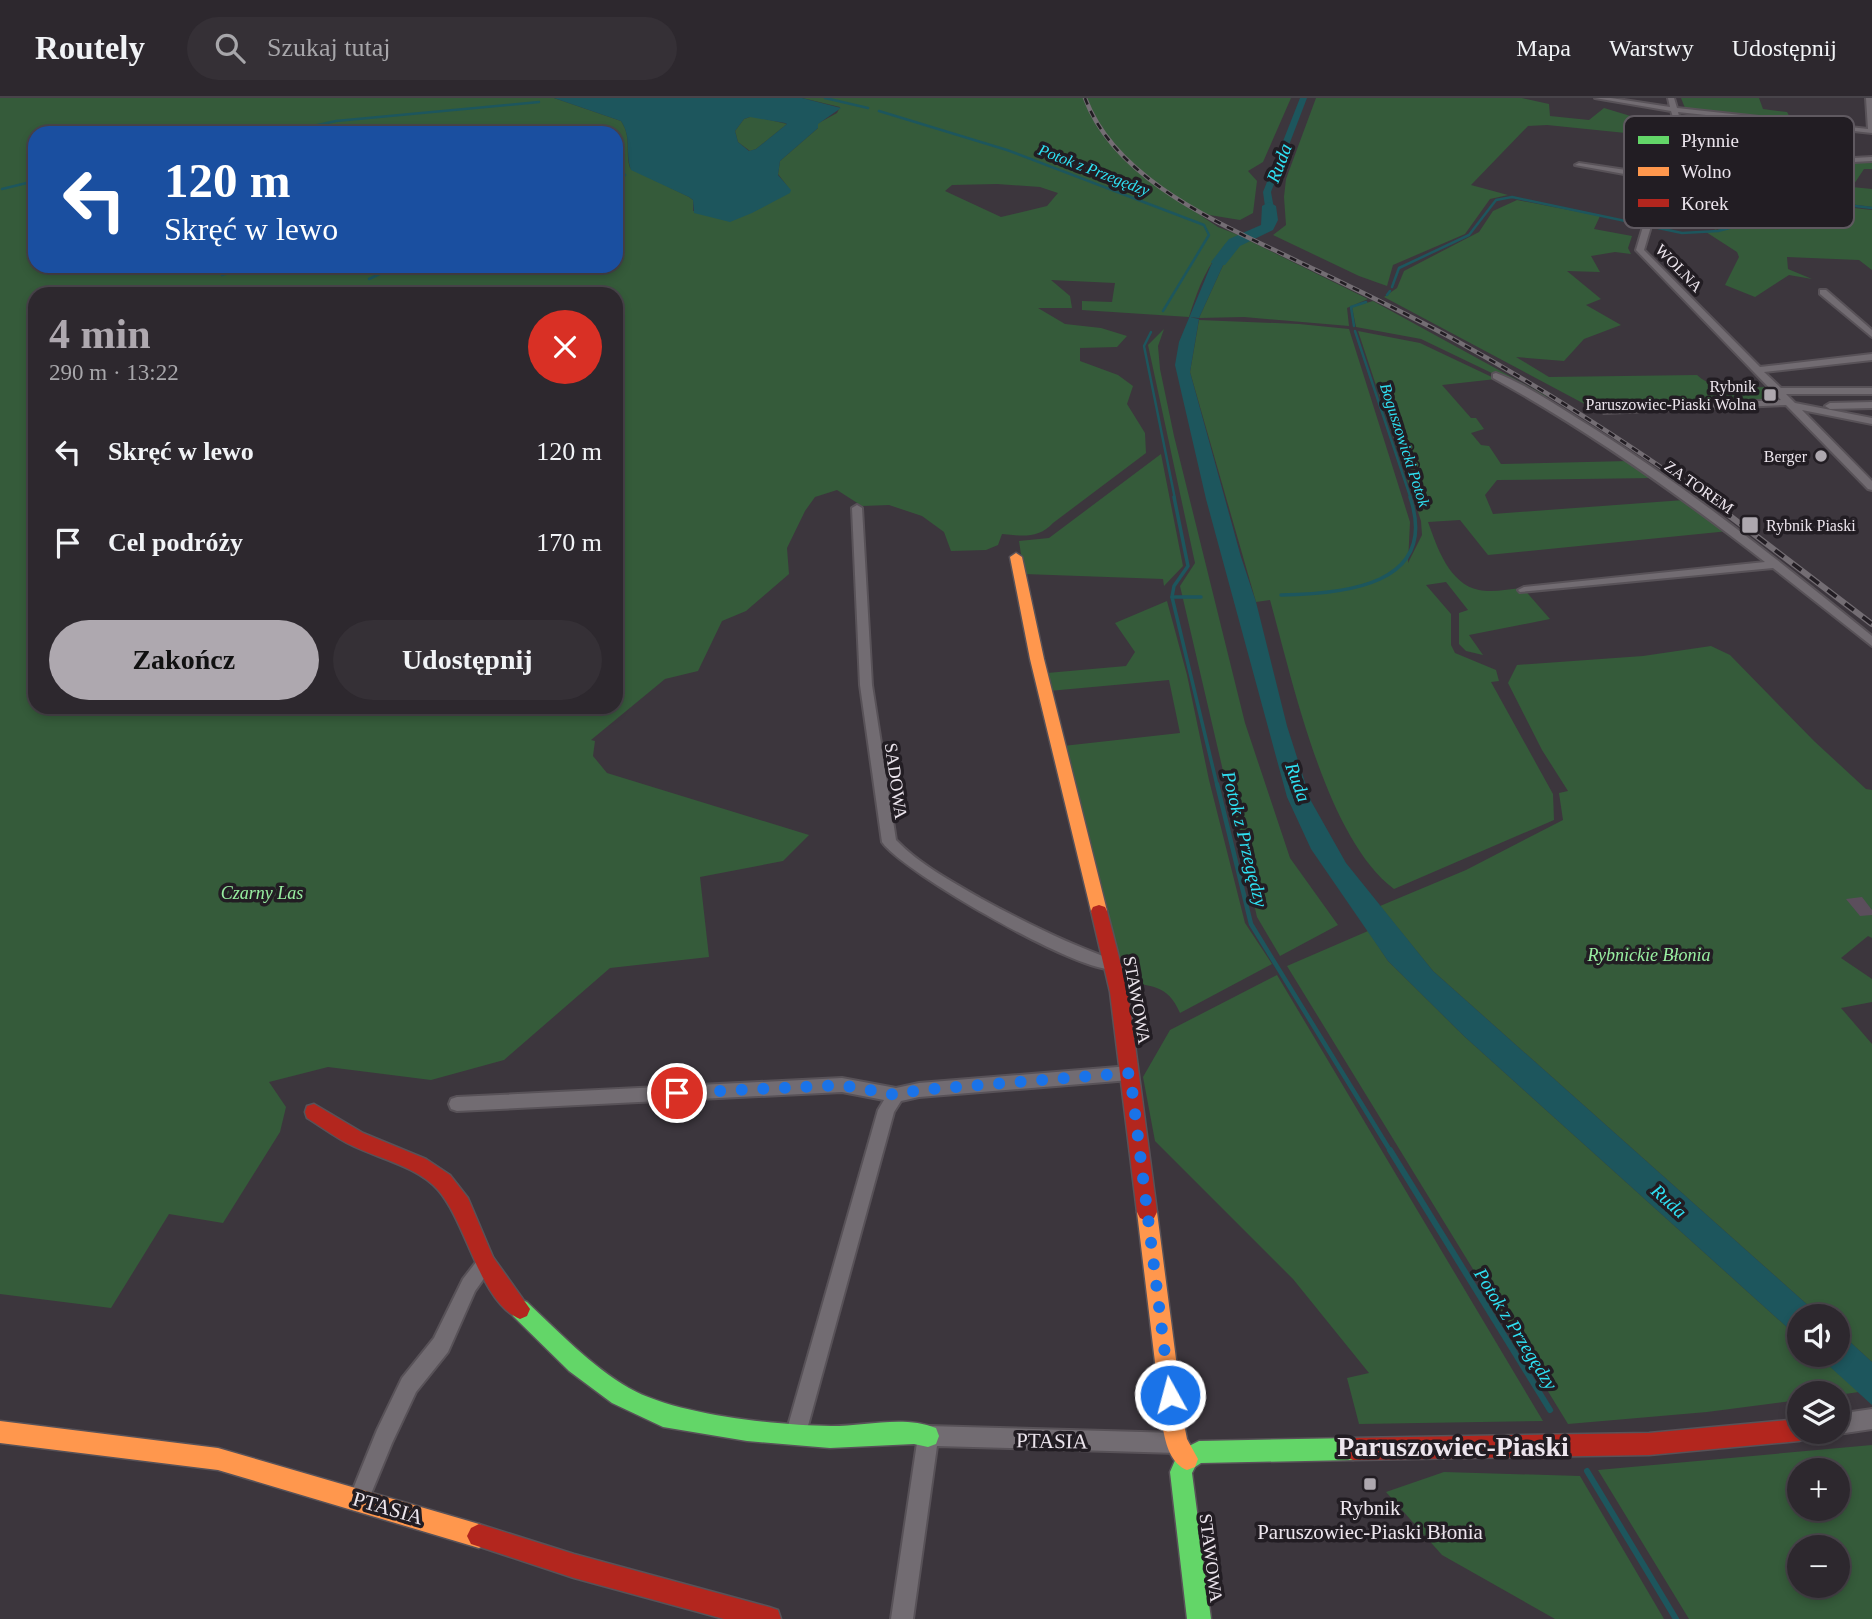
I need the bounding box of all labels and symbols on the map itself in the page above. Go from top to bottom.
legend [1624,116,1854,228]
text: Płynnie [1681,130,1739,151]
water label: Potok z Przegędzy [1035,141,1153,200]
water label: Ruda [1262,141,1296,186]
text: Wolno [1681,161,1731,182]
text: Korek [1681,193,1729,214]
street label: WOLNA [1652,241,1706,296]
place label: Rybnik Paruszowiec-Piaski Wolna [1586,378,1756,413]
water label: Boguszowicki Potok [1376,381,1433,510]
marker: Rybnik Paruszowiec-Piaski Wolna [1762,387,1778,403]
place label: Berger [1764,448,1808,466]
marker: Berger [1813,448,1829,464]
street label: ZA TOREM [1661,457,1737,517]
marker: Rybnik Piaski [1740,515,1760,535]
place label: Rybnik Piaski [1766,517,1856,535]
street label: SADOWA [881,741,911,821]
water label: Ruda [1281,759,1315,804]
water label: Potok z Przegędzy [1218,768,1272,910]
park label: Czarny Las [221,883,303,903]
park label: Rybnickie Błonia [1586,945,1711,965]
street label: STAWOWA [1119,954,1155,1046]
pin [647,1063,707,1123]
water label: Ruda [1646,1179,1691,1222]
water label: Potok z Przegędzy [1470,1264,1562,1394]
position arrow [1133,1358,1207,1432]
street label: PTASIA [1016,1428,1089,1454]
district label: Paruszowiec-Piaski [1337,1431,1569,1462]
marker: Rybnik Paruszowiec-Piaski Błonia [1362,1476,1378,1492]
street label: PTASIA [350,1487,427,1530]
place label: Rybnik Paruszowiec-Piaski Błonia [1257,1496,1484,1544]
street label: STAWOWA [1196,1513,1226,1603]

